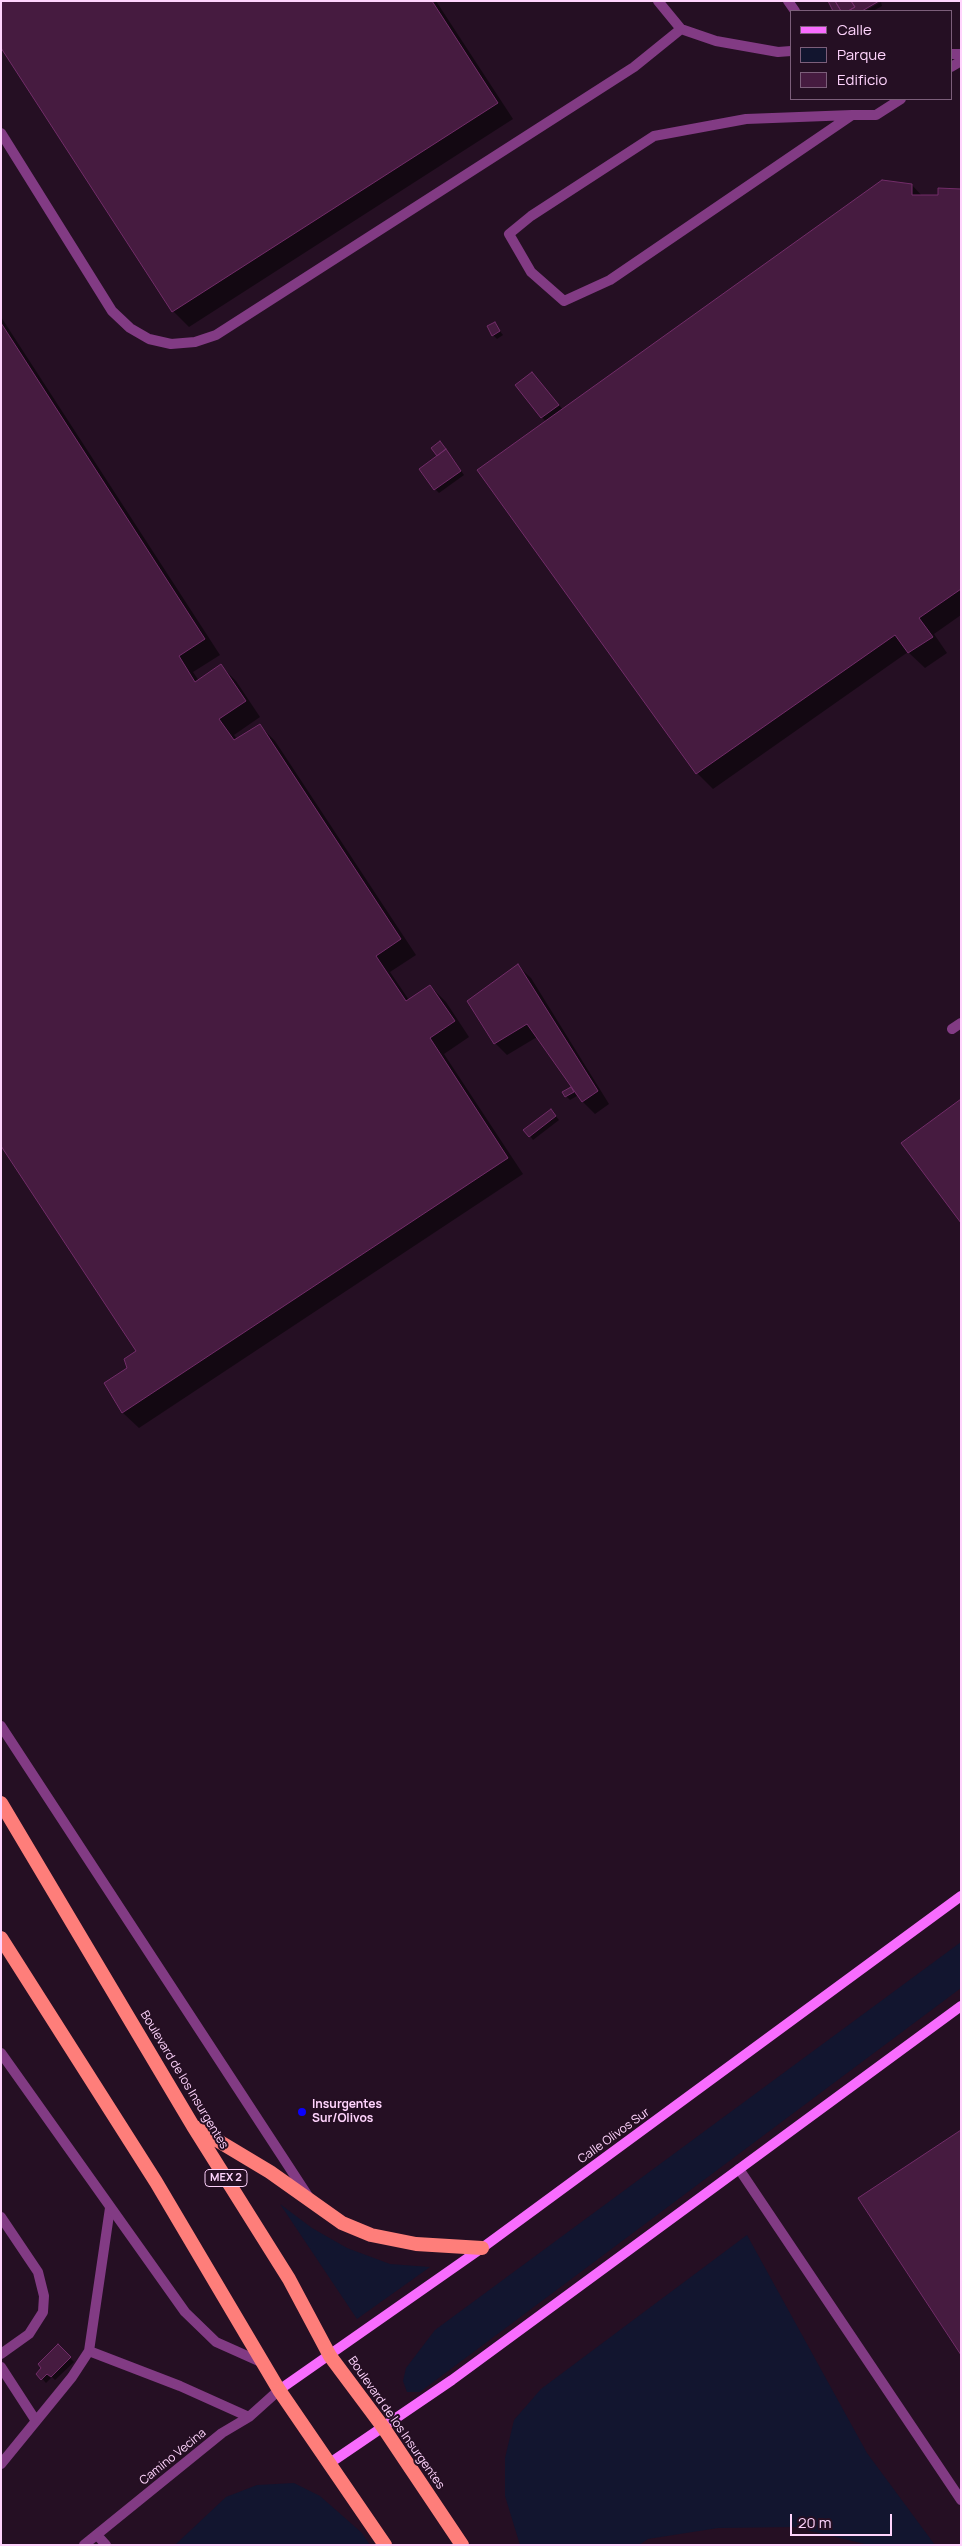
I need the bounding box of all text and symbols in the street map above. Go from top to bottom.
legend [790,10,952,100]
text: Calle [837,19,872,40]
text: Parque [837,44,886,65]
text: Edificio [837,69,887,90]
street label: Boulevard de los Insurgentes [137,2008,231,2152]
place label: Insurgentes Sur/Olivos [312,2098,382,2126]
street label: Calle Olivos Sur [575,2105,653,2167]
marker: Insurgentes Sur/Olivos [296,2106,308,2118]
road number: MEX 2 [205,2170,247,2186]
street label: Boulevard de los Insurgentes [345,2354,447,2492]
street label: Camino Vecina [137,2426,209,2488]
scale bar [792,2504,894,2536]
text: 20 m [798,2512,831,2533]

